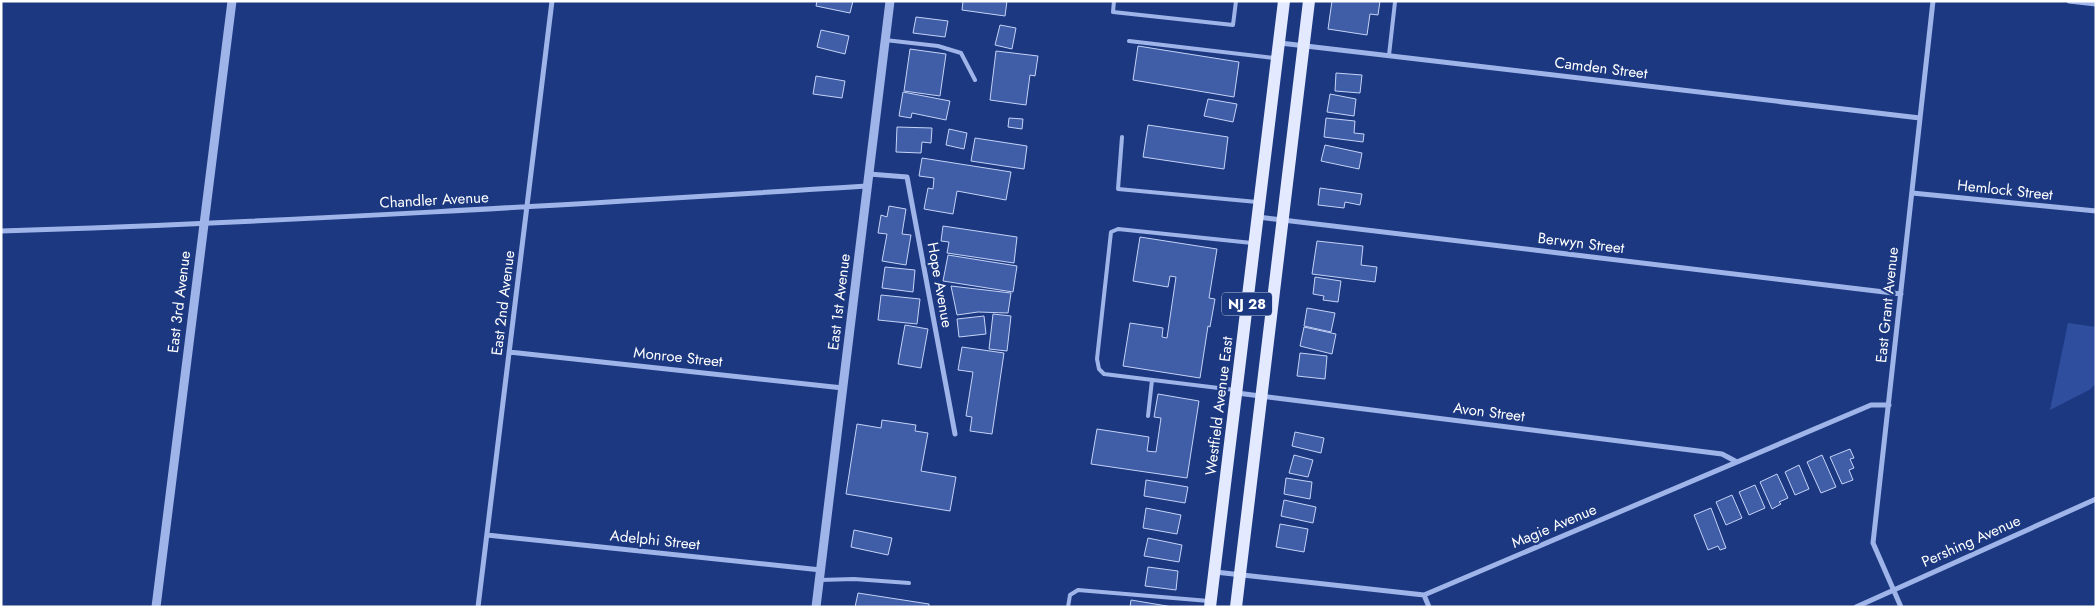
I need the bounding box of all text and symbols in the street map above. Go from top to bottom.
street label: Camden Street [1553,51,1649,85]
street label: Hemlock Street [1956,174,2054,206]
street label: Chandler Avenue [379,186,489,214]
street label: Berwyn Street [1536,227,1626,259]
street label: Hope Avenue [922,241,958,330]
street label: East Grant Avenue [1870,246,1904,364]
street label: East 3rd Avenue [162,249,196,354]
street label: East 2nd Avenue [486,249,520,357]
street label: East 1st Avenue [822,252,856,352]
road number: NJ 28 [1222,292,1272,316]
street label: Westfield Avenue East [1200,335,1238,477]
street label: Monroe Street [632,341,724,373]
street label: Avon Street [1452,397,1526,427]
street label: Magie Avenue [1508,498,1600,554]
street label: Pershing Avenue [1918,509,2024,573]
street label: Adelphi Street [609,524,701,556]

